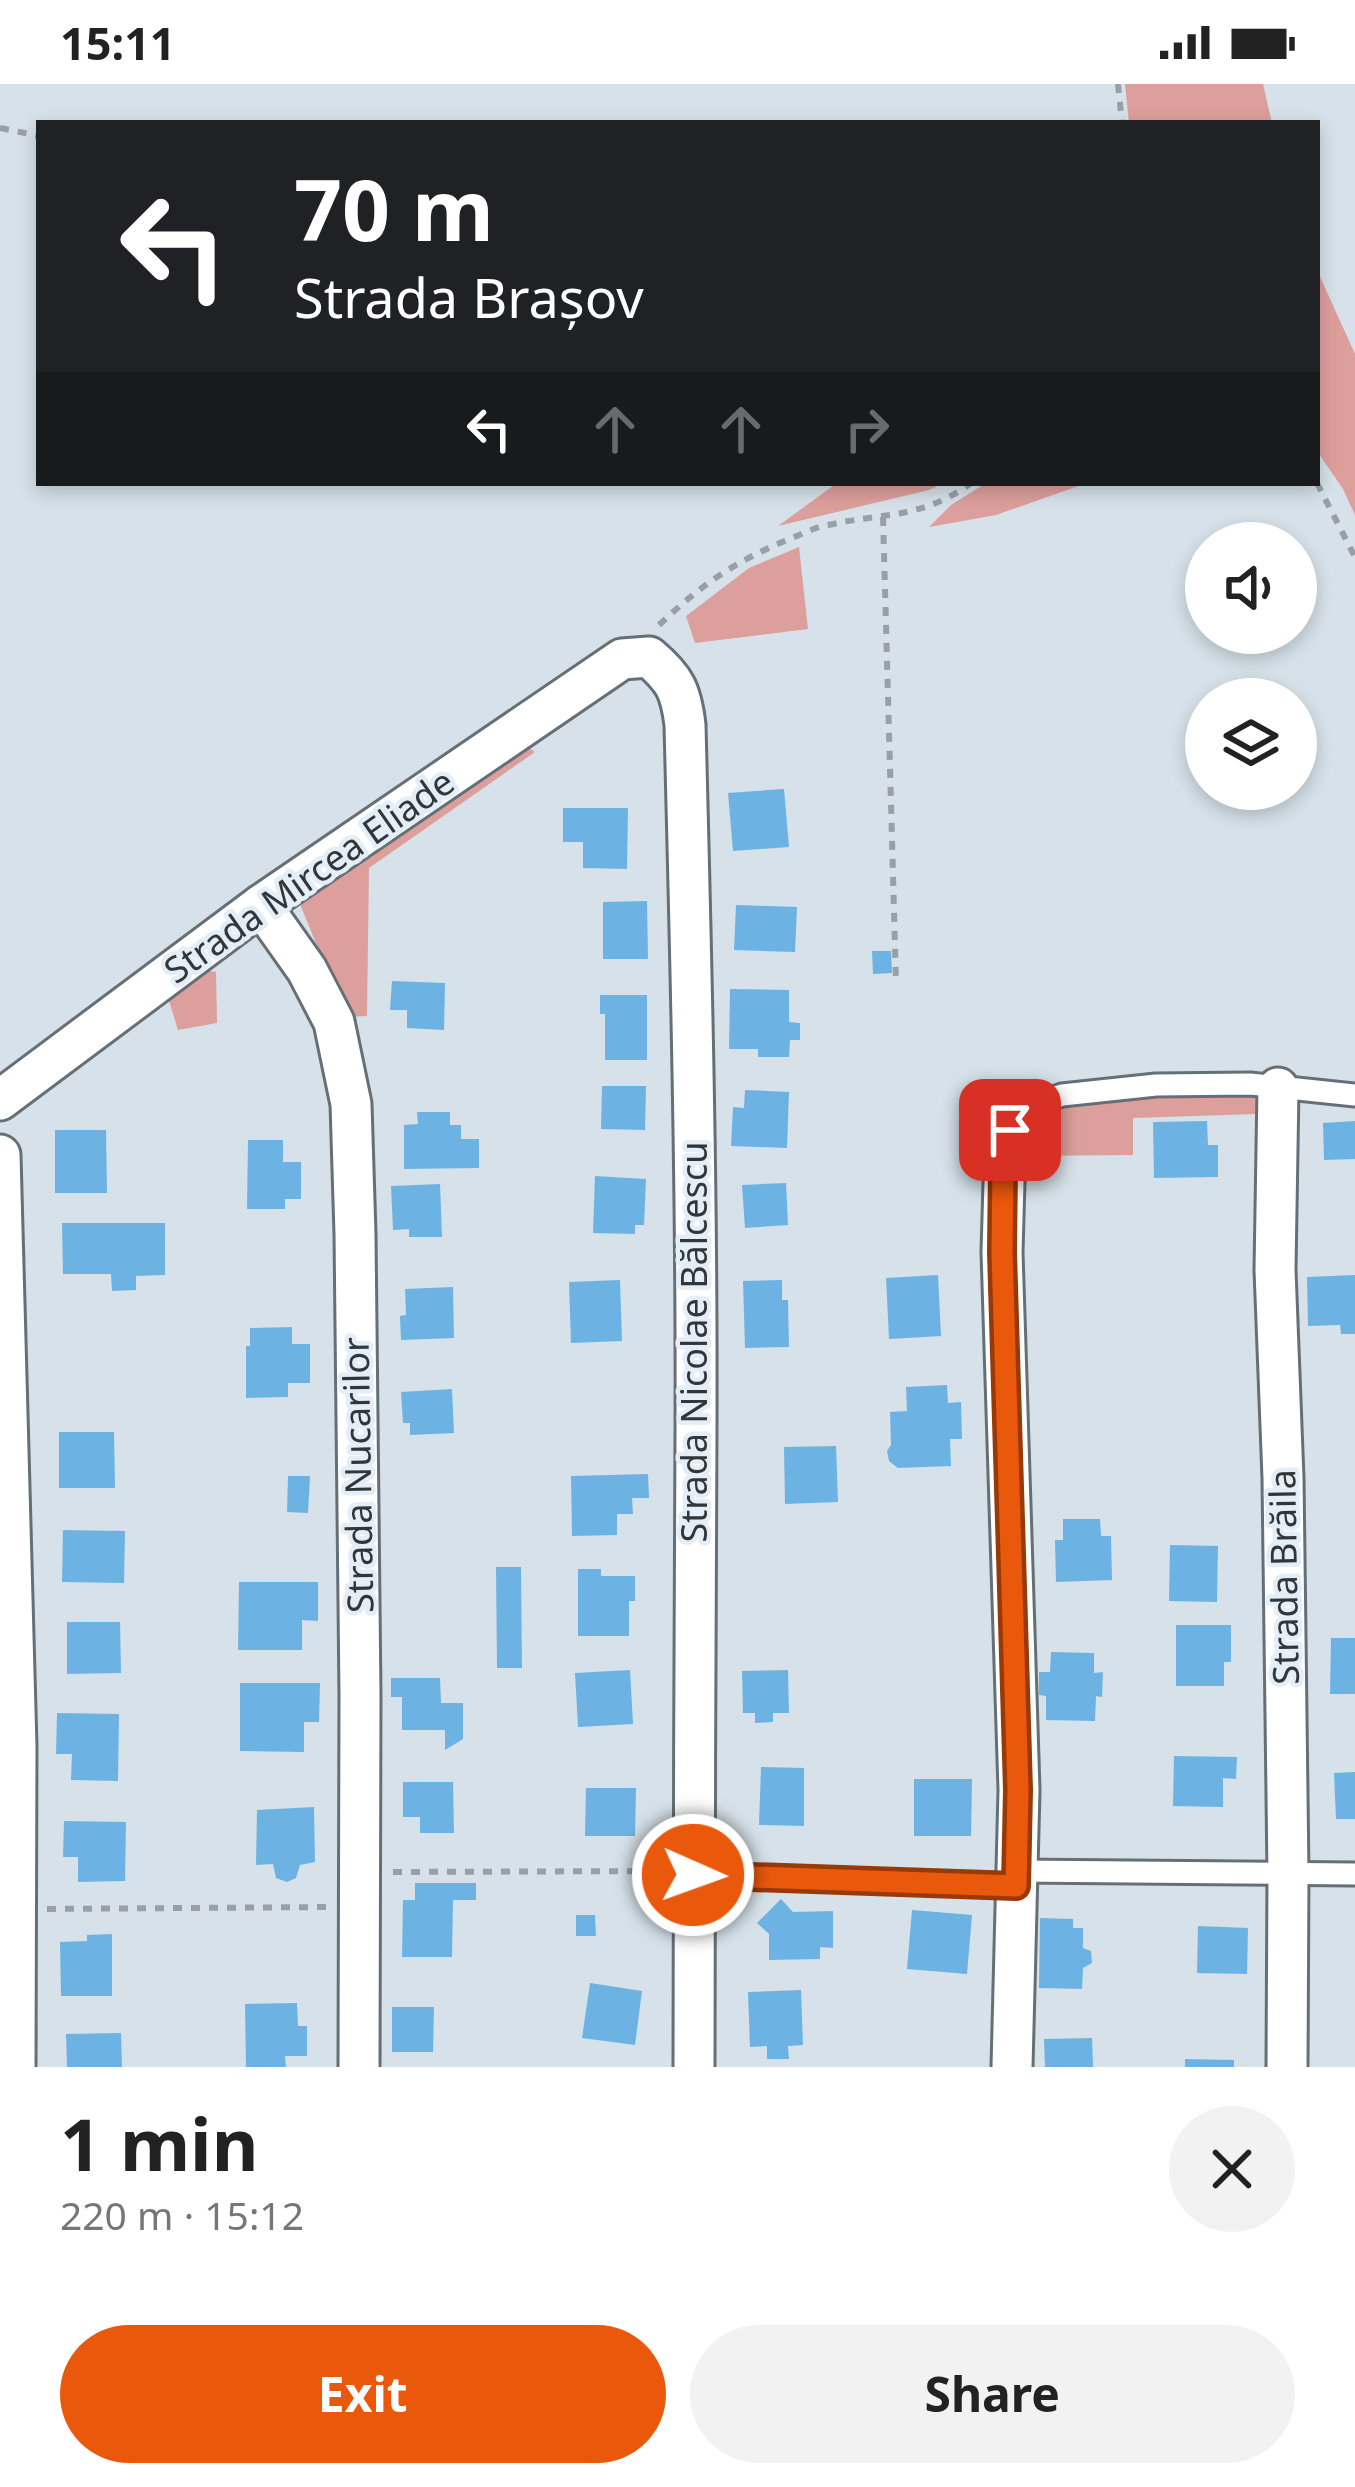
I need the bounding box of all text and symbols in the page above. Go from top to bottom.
text: 15:11 [60,12,176,73]
text: 70 m [294,151,494,266]
icon: left [96,168,252,324]
text: Strada Brașov [294,260,644,334]
icon: left [456,396,522,462]
icon: ahead [582,396,648,462]
icon: ahead [708,396,774,462]
icon: right [834,396,900,462]
map controls [1185,522,1317,810]
button: sound [1185,522,1317,654]
button: layers [1185,678,1317,810]
street label: Strada Mircea Eliade [154,757,463,994]
pin [959,1079,1061,1181]
icon: arrive [977,1097,1043,1163]
street label: Strada Nicolae Bălcescu [669,1142,718,1542]
street label: Strada Nucarilor [331,1336,384,1613]
street label: Strada Brăila [1257,1469,1310,1685]
position arrow [630,1812,756,1938]
text: 1 min [60,2094,258,2192]
button: close [1169,2106,1295,2232]
text: 220 m · 15:12 [60,2188,304,2241]
button: Exit [60,2325,666,2463]
button: Share [690,2325,1295,2463]

